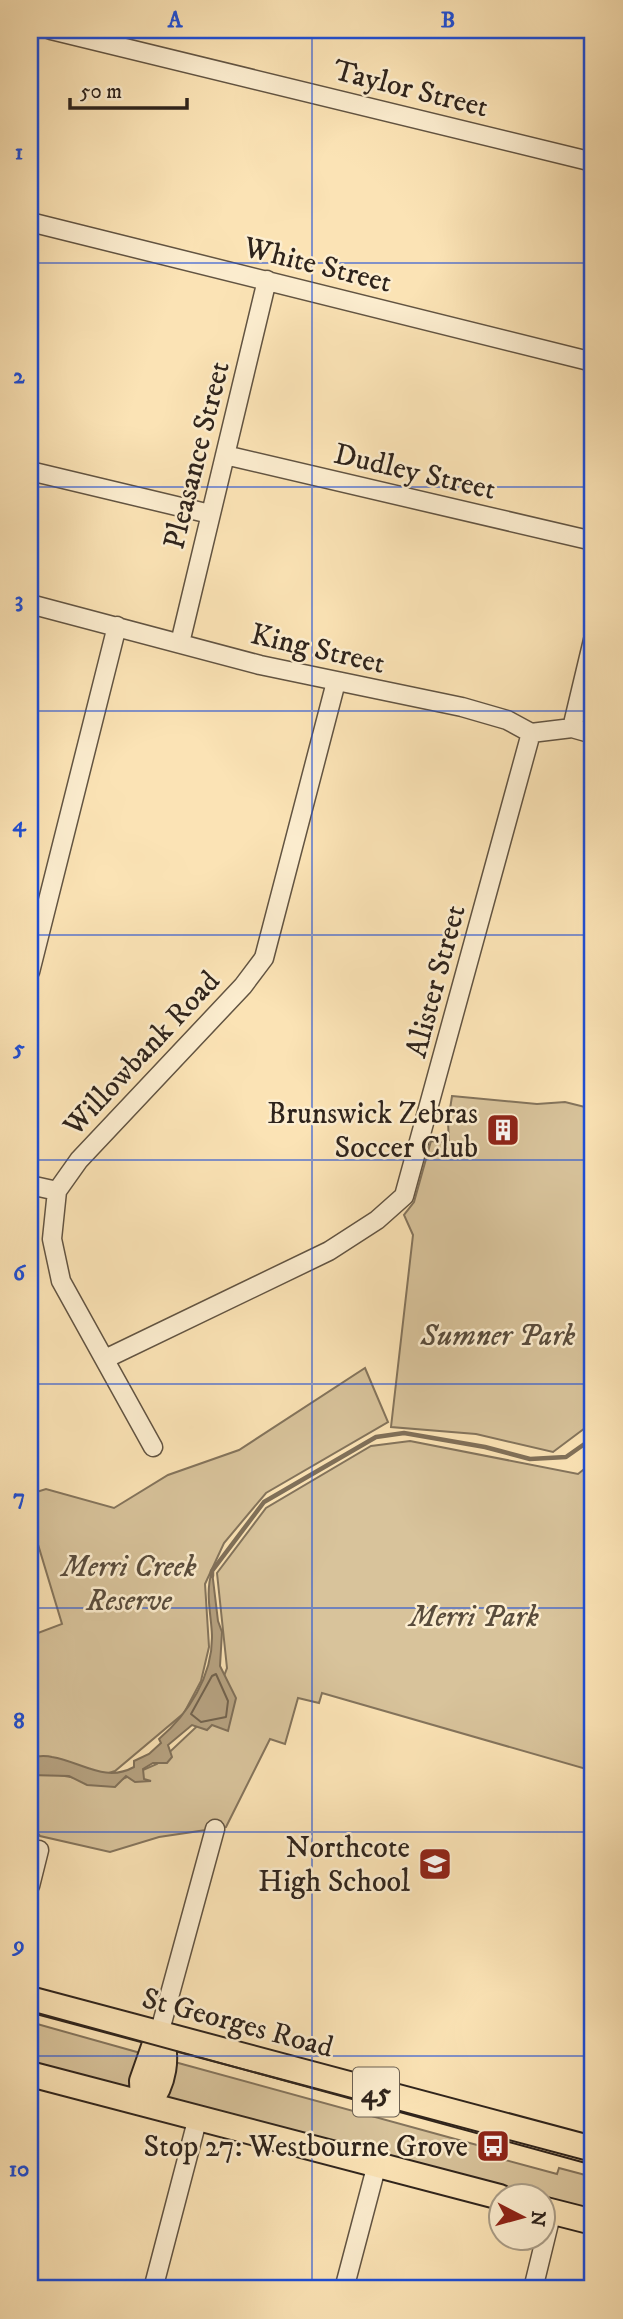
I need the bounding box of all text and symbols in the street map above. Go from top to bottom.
text: A [167,6,184,35]
text: B [441,6,455,35]
street label: Taylor Street [329,52,492,127]
scale bar [70,66,187,110]
text: 50 m [80,79,122,105]
text: 1 [15,138,23,167]
street label: White Street [239,229,395,302]
street label: Pleasance Street [156,358,239,553]
text: 2 [13,362,25,391]
street label: Dudley Street [330,436,499,509]
text: 3 [15,586,23,615]
street label: King Street [247,616,388,683]
text: 4 [12,810,27,839]
street label: Alister Street [398,901,475,1062]
street label: Willowbank Road [55,964,228,1145]
text: 5 [12,1034,25,1063]
place label: Brunswick Zebras Soccer Club [267,1096,478,1167]
building icon: Brunswick Zebras Soccer Club [484,1111,522,1149]
text: 6 [13,1259,27,1288]
park label: Sumner Park [420,1318,576,1355]
text: 7 [13,1483,25,1512]
park label: Merri Creek Reserve [59,1549,197,1620]
park label: Merri Park [407,1599,539,1636]
text: 8 [13,1707,25,1736]
place label: Northcote High School [258,1830,410,1901]
school or university icon: Northcote High School [416,1845,454,1883]
text: 9 [11,1931,25,1960]
street label: St Georges Road [138,1980,337,2067]
road number: 45 [353,2068,399,2116]
bus stop icon: Stop 27: Westbourne Grove [474,2127,512,2165]
place label: Stop 27: Westbourne Grove [143,2129,468,2166]
text: 10 [9,2155,29,2184]
north arrow [486,2182,556,2252]
text: N [525,2210,550,2228]

